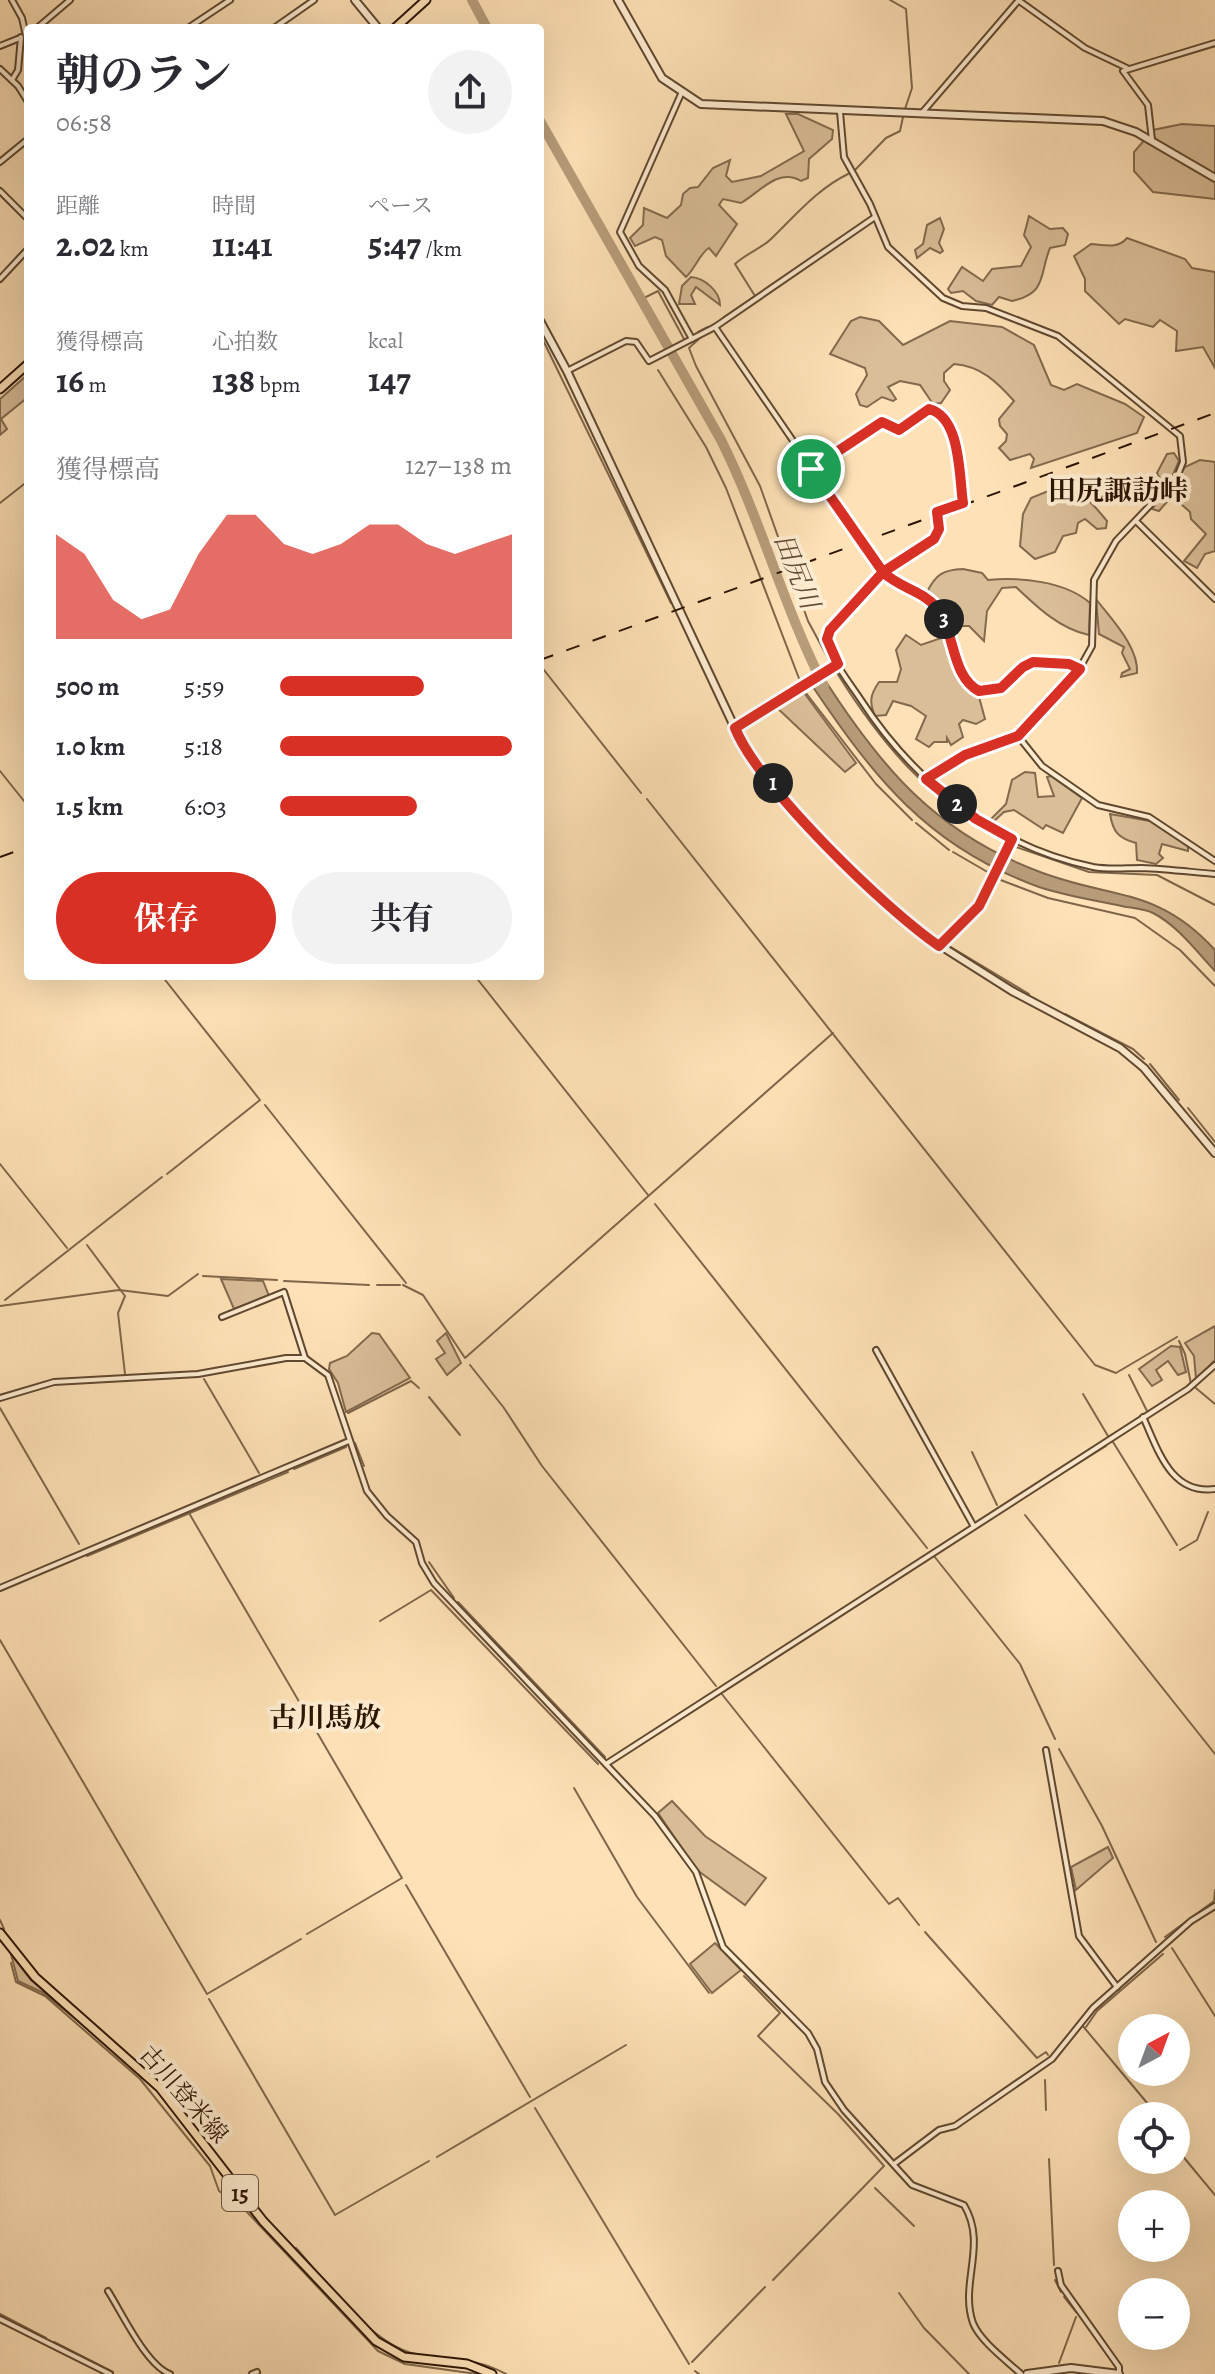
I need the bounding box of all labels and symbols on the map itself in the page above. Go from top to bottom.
pin [777,435,845,503]
district label: 田尻諏訪峠 [1048,472,1188,510]
water label: 田尻川 [766,528,828,617]
pin: 3 [924,599,964,639]
pin: 1 [753,763,793,803]
pin: 2 [937,784,977,824]
district label: 古川馬放 [269,1699,381,1737]
north arrow [1118,2014,1190,2086]
street label: 古川登米線 [133,2038,235,2150]
road number: 15 [222,2175,258,2211]

